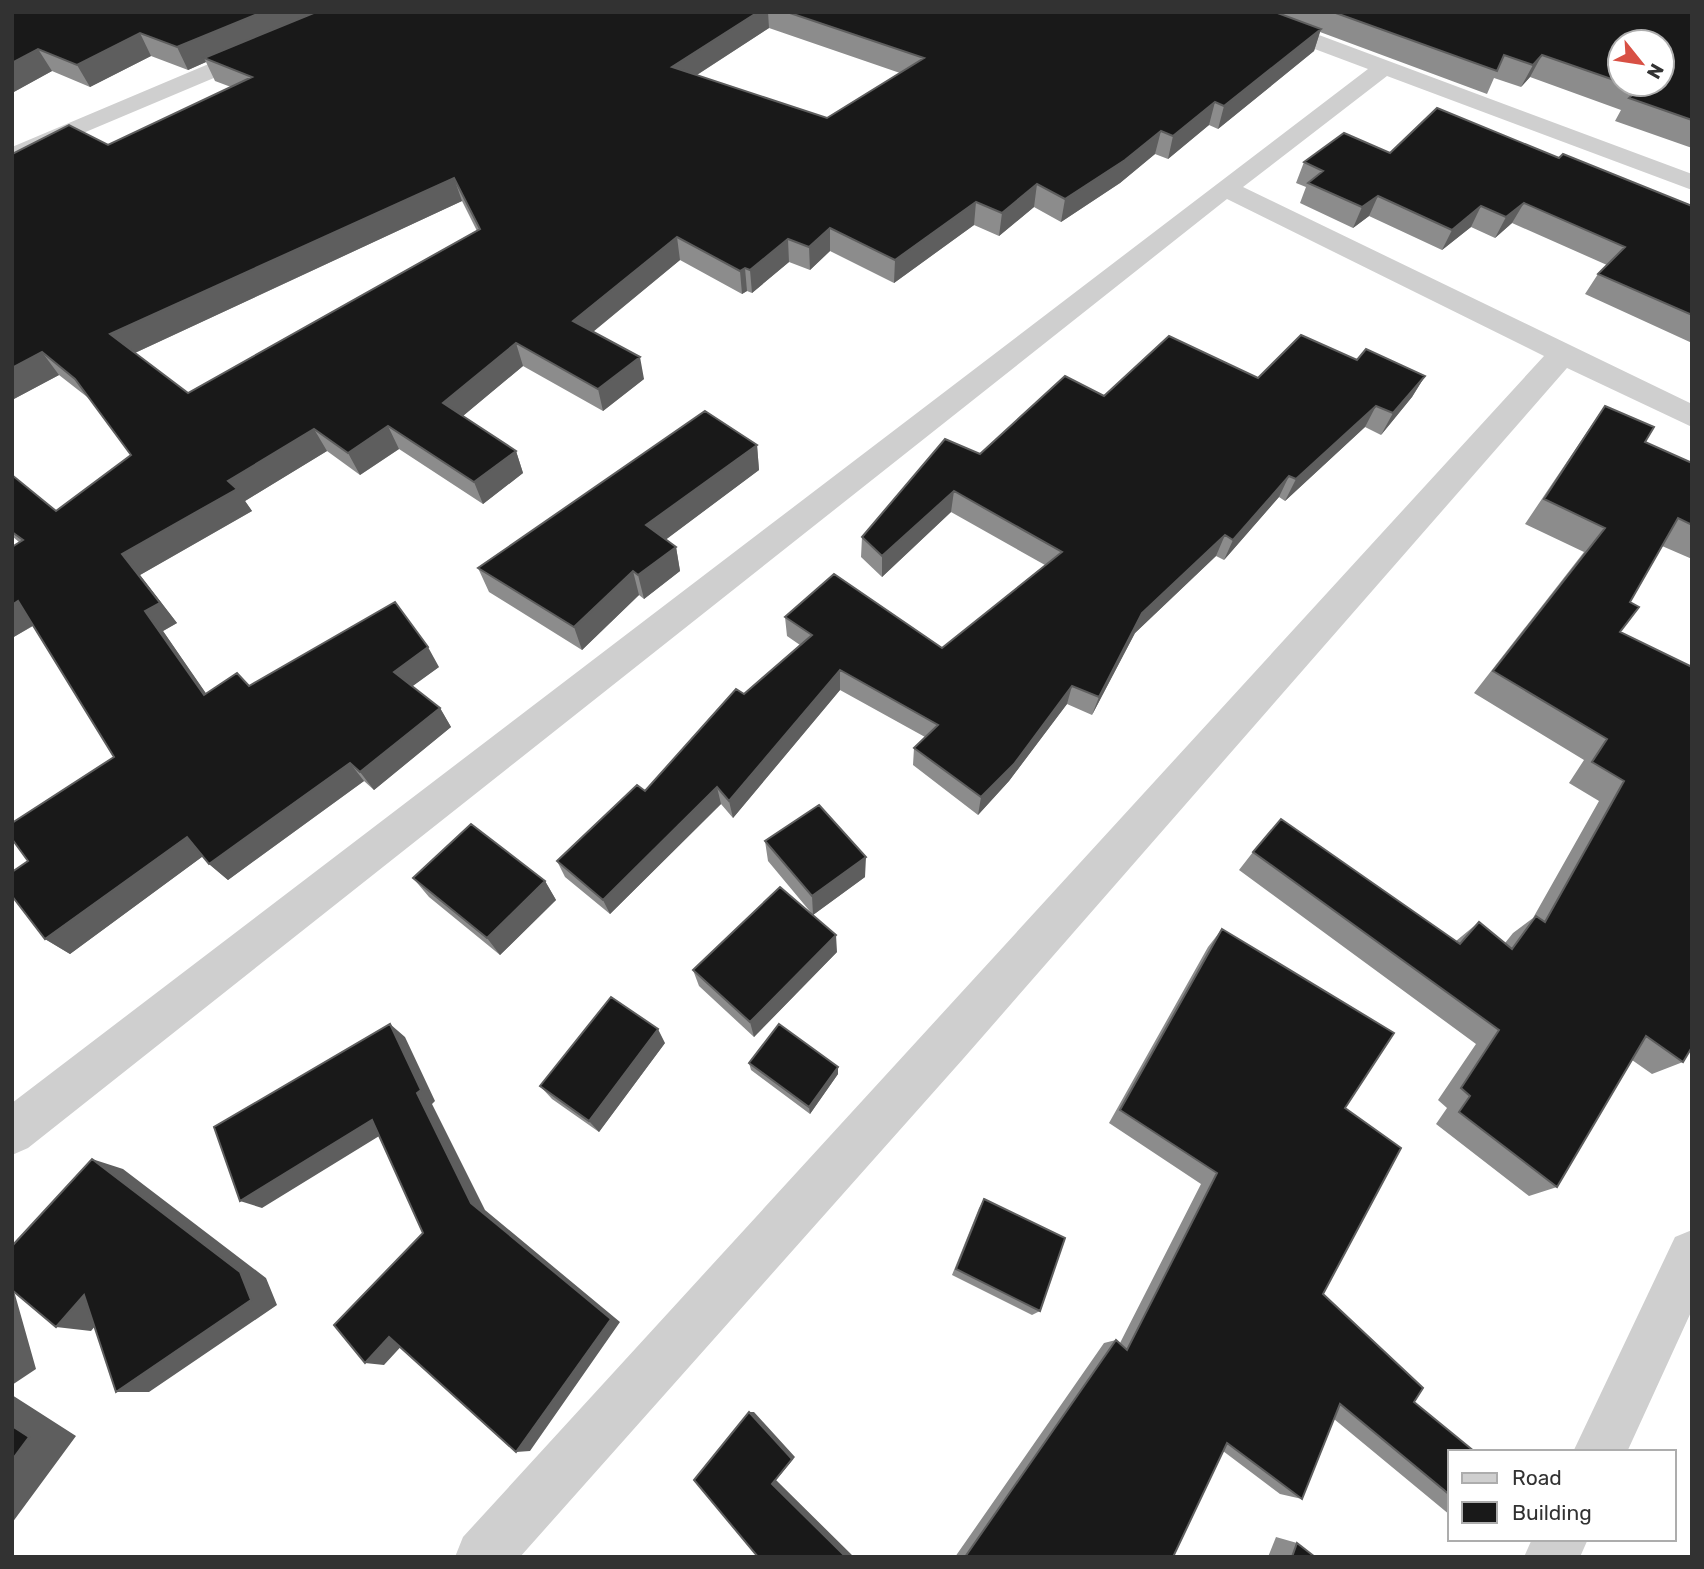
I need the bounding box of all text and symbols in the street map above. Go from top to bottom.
north arrow [1606,28,1676,98]
text: N [1642,60,1669,83]
legend [1448,1450,1676,1541]
text: Road [1512,1465,1562,1490]
text: Building [1512,1500,1592,1525]

